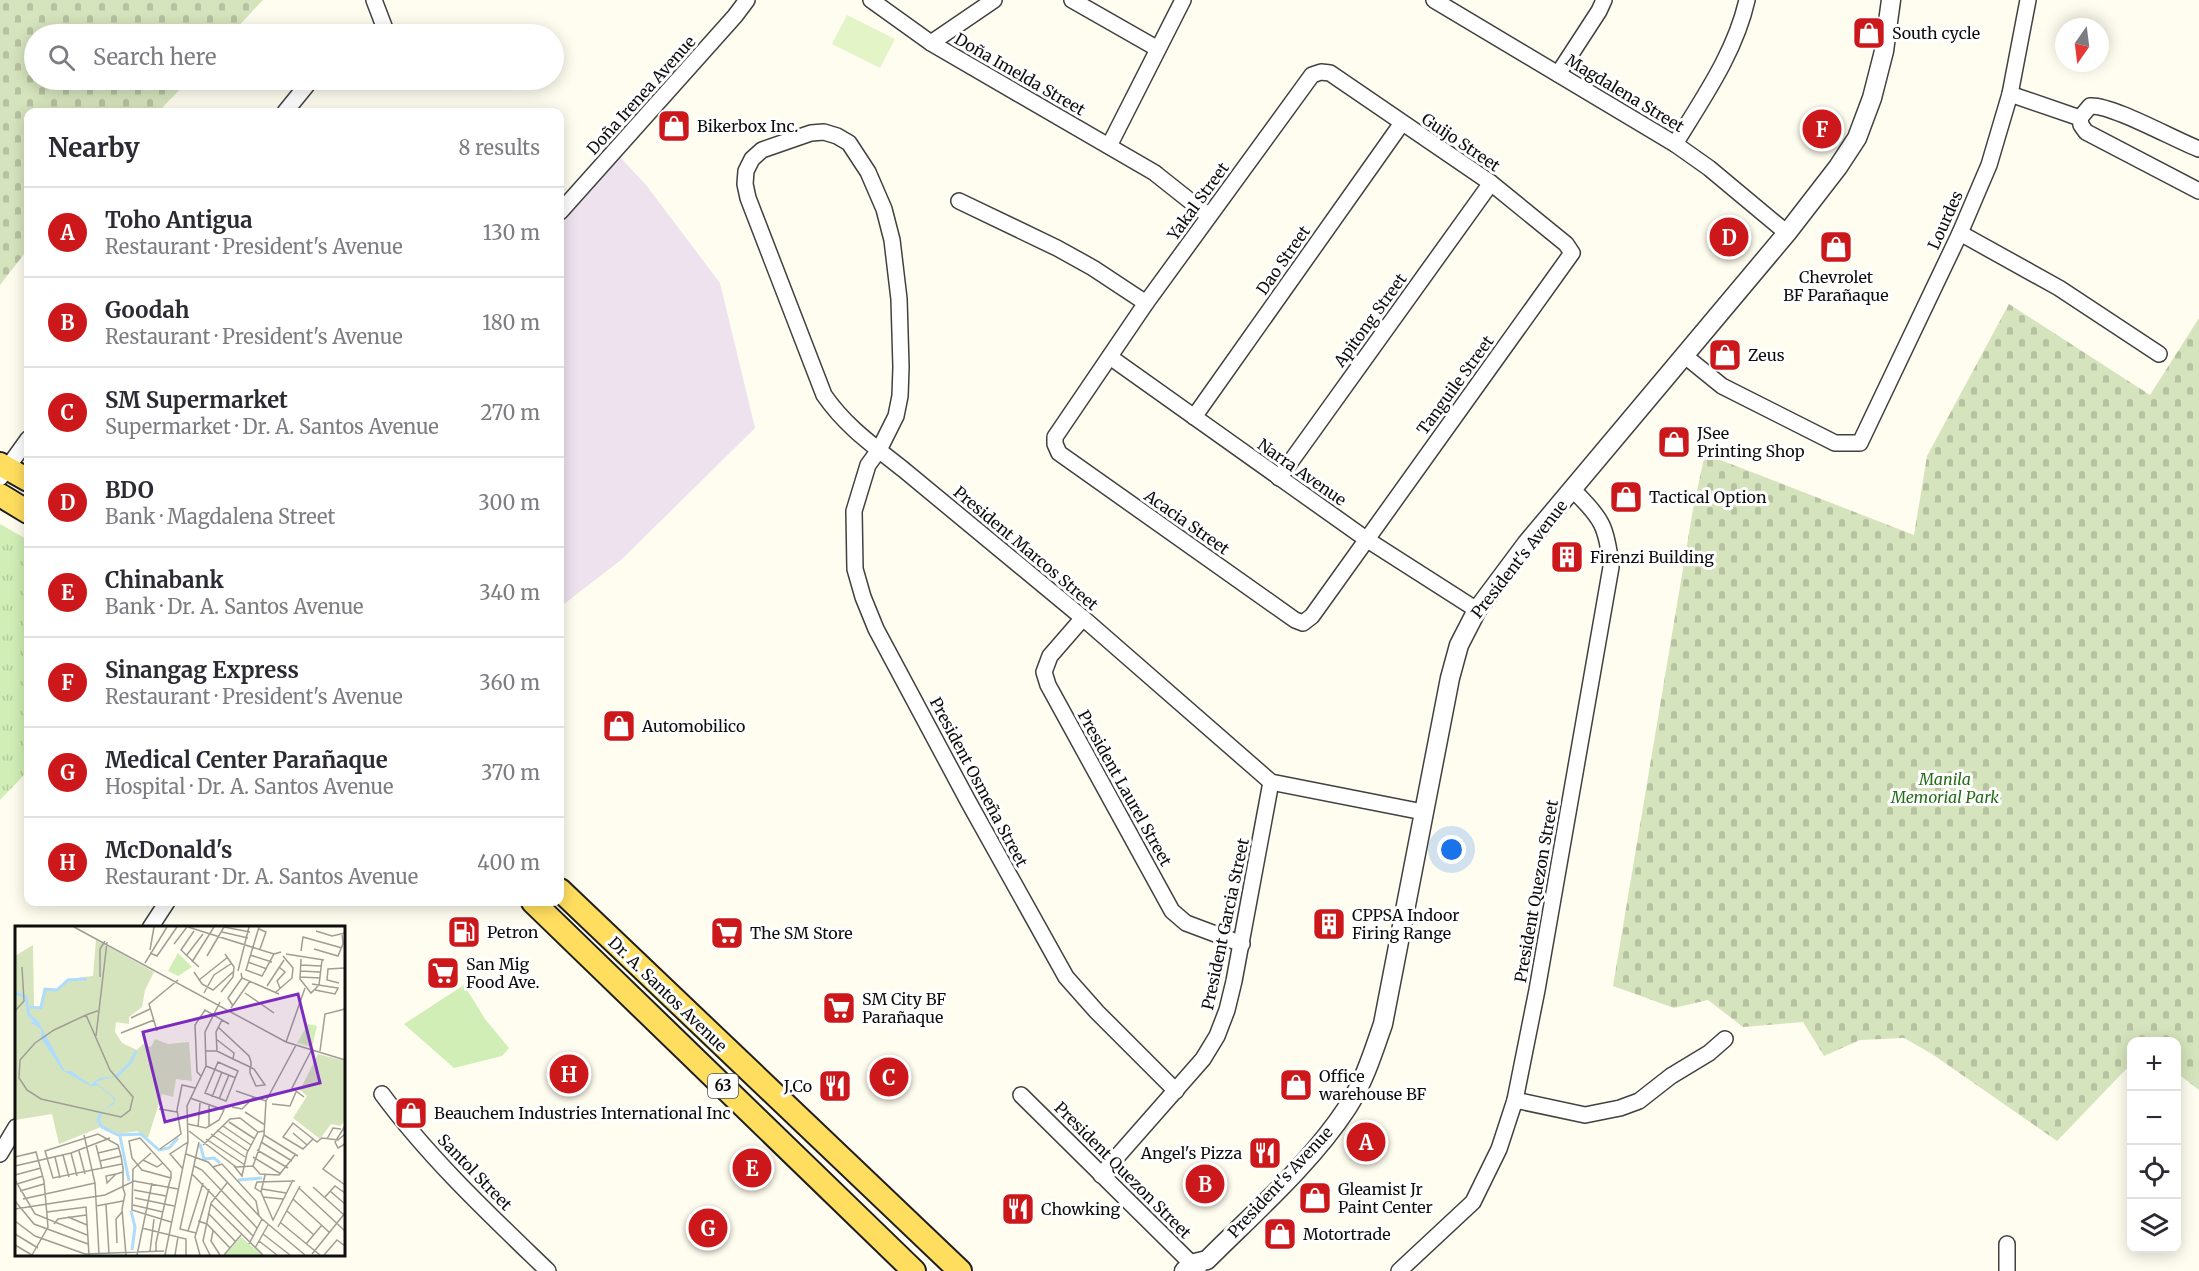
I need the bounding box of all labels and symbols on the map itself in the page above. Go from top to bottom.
shop icon: South cycle [1851,15,1887,51]
north arrow [2055,18,2109,72]
place label: South cycle [1892,23,1980,43]
street label: Doña Imelda Street [951,28,1089,120]
street label: Doña Irenea Avenue [582,31,700,159]
street label: Magdalena Street [1562,50,1688,137]
pin: F [1802,106,1842,152]
shop icon: Bikerbox Inc. [656,108,692,144]
street label: Guijo Street [1418,109,1505,176]
place label: Bikerbox Inc. [697,116,798,136]
street label: Yakal Street [1163,158,1233,245]
street label: Lourdes [1923,187,1967,252]
pin: D [1710,214,1748,260]
street label: Dao Street [1252,221,1314,298]
shop icon: Chevrolet BF Parañaque [1818,229,1854,265]
place label: Chevrolet BF Parañaque [1783,267,1889,305]
street label: Apitong Street [1329,269,1411,371]
street label: Tanguile Street [1412,331,1498,438]
shop icon: Zeus [1707,337,1743,373]
place label: Zeus [1748,345,1785,365]
place label: JSee Printing Shop [1696,423,1805,461]
shop icon: JSee Printing Shop [1656,424,1692,460]
street label: Narra Avenue [1254,434,1350,510]
shop icon: Tactical Option [1608,479,1644,515]
street label: President Marcos Street [950,482,1103,615]
street label: Acacia Street [1140,485,1234,559]
place label: Tactical Option [1649,487,1767,507]
street label: President's Avenue [1467,496,1571,622]
building icon: Firenzi Building [1549,539,1585,575]
place label: Firenzi Building [1590,547,1714,567]
street label: President Osmeña Street [926,694,1033,871]
street label: President Laurel Street [1074,707,1177,870]
shop icon: Automobilico [601,708,637,744]
place label: Automobilico [641,716,745,736]
park label: Manila Memorial Park [1890,769,1999,807]
street label: President Quezon Street [1510,797,1562,984]
your location [1437,835,1466,864]
street label: President Garcia Street [1197,836,1253,1012]
place label: CPPSA Indoor Firing Range [1352,905,1459,943]
building icon: CPPSA Indoor Firing Range [1311,906,1347,942]
fuel station icon: Petron [446,914,482,950]
supermarket icon: The SM Store [709,915,745,951]
place label: Petron [487,922,539,942]
place label: The SM Store [750,923,853,943]
inset map [15,926,345,1256]
street label: Dr. A. Santos Avenue [605,932,731,1056]
place label: San Mig Food Ave. [466,954,539,992]
supermarket icon: San Mig Food Ave. [425,955,461,991]
place label: SM City BF Parañaque [862,989,946,1027]
supermarket icon: SM City BF Parañaque [821,990,857,1026]
pin: H [550,1052,588,1096]
pin: C [870,1054,908,1100]
place label: Office warehouse BF [1318,1066,1426,1104]
shop icon: Office warehouse BF [1278,1067,1314,1103]
restaurant icon: J.Co [817,1068,853,1104]
road number: 63 [708,1074,738,1098]
place label: J.Co [783,1076,812,1096]
shop icon: Beauchem Industries International Inc [393,1095,429,1131]
street label: President Quezon Street [1050,1097,1196,1243]
place label: Beauchem Industries International Inc [434,1103,731,1123]
pin: A [1346,1120,1386,1164]
street label: President's Avenue [1223,1122,1337,1242]
street label: Santol Street [434,1130,517,1215]
restaurant icon: Angel's Pizza [1247,1135,1283,1171]
place label: Angel's Pizza [1140,1143,1242,1163]
pin: E [732,1146,771,1190]
pin: B [1186,1162,1224,1206]
place label: Gleamist Jr Paint Center [1338,1179,1433,1217]
shop icon: Gleamist Jr Paint Center [1297,1180,1333,1216]
restaurant icon: Chowking [1000,1191,1036,1227]
place label: Chowking [1041,1199,1120,1219]
pin: G [688,1206,728,1250]
shop icon: Motortrade [1262,1216,1298,1252]
place label: Motortrade [1303,1224,1391,1244]

